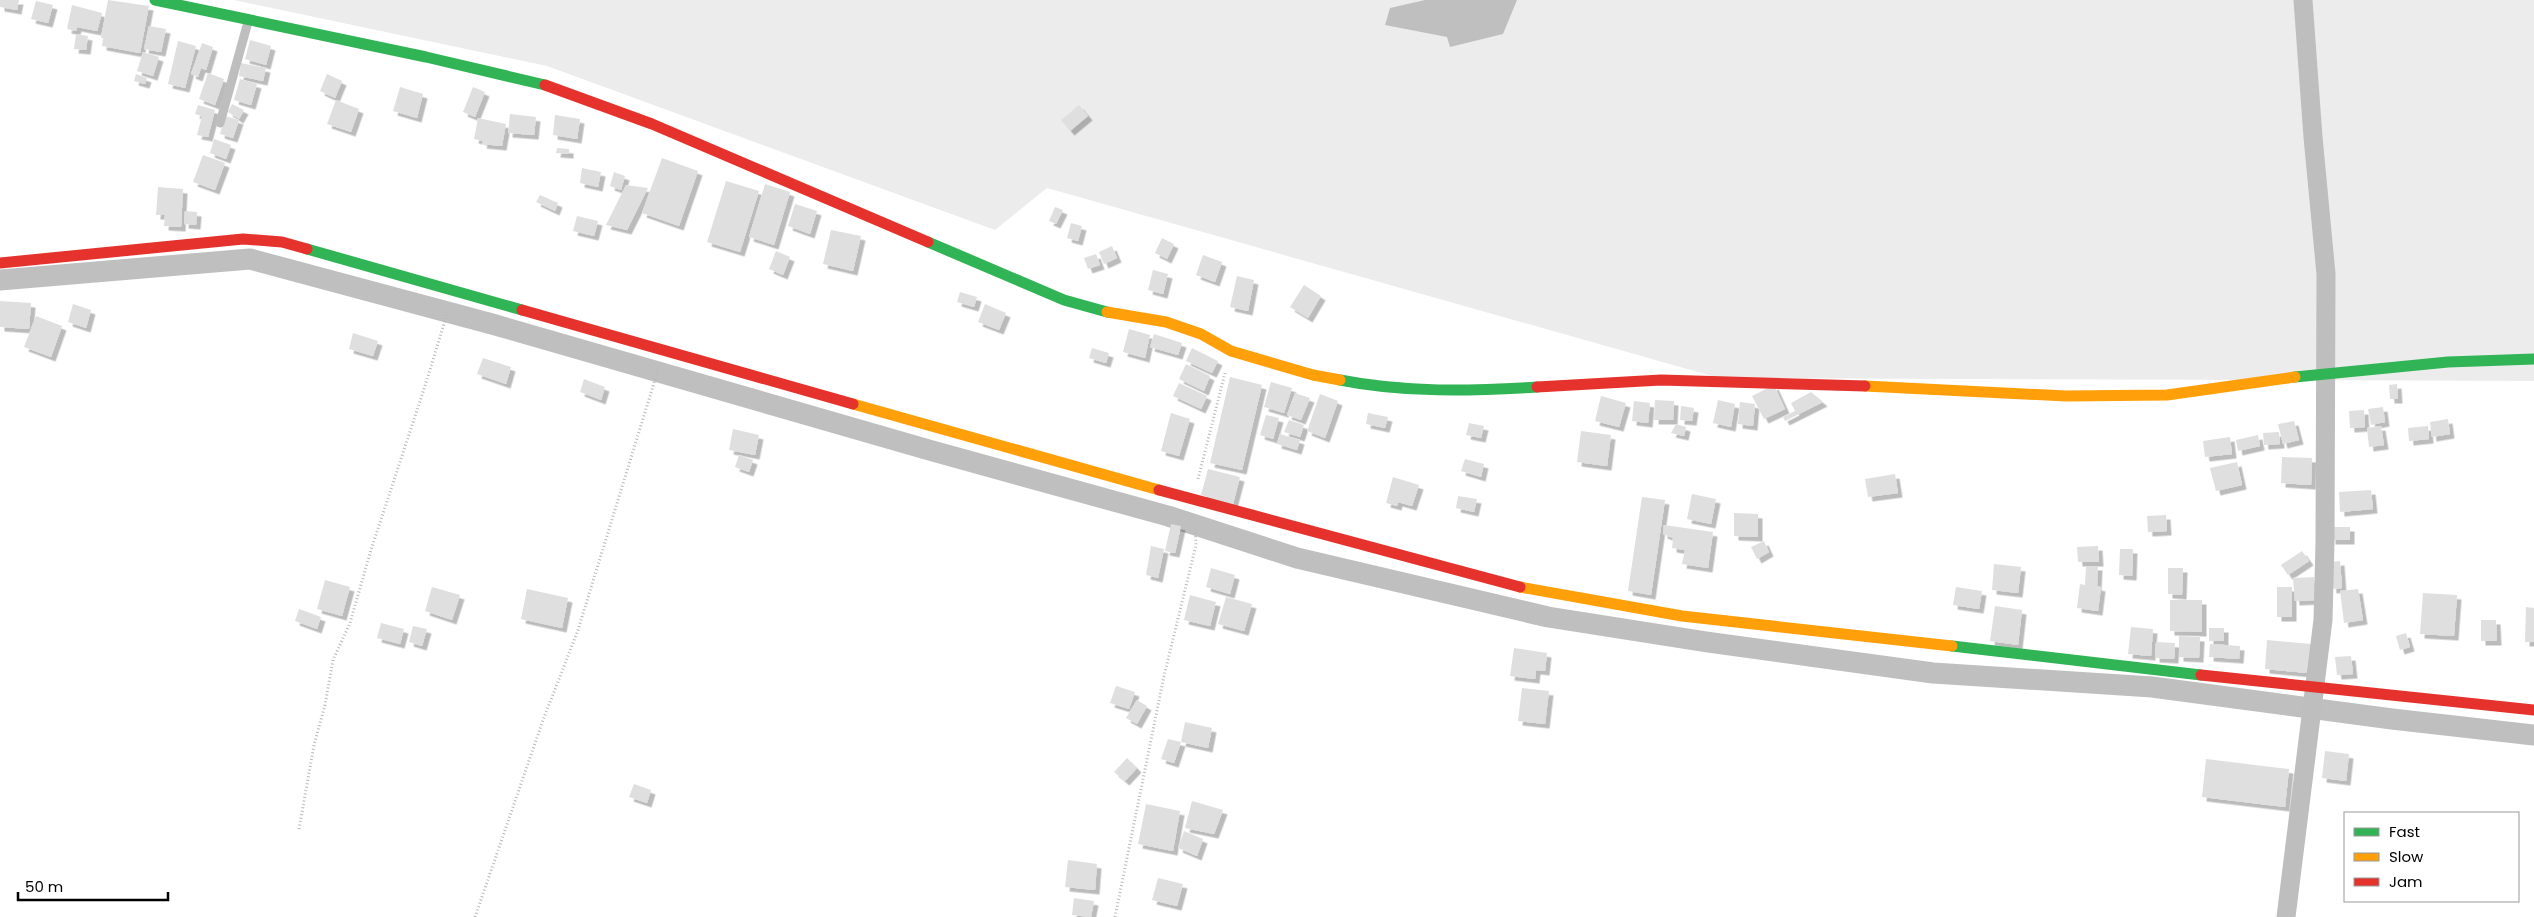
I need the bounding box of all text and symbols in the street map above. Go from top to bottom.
legend [2344,812,2519,902]
text: Fast [2389,821,2420,842]
text: Slow [2389,846,2424,867]
scale bar [18,870,168,902]
text: Jam [2389,871,2423,892]
text: 50 m [25,876,63,897]

